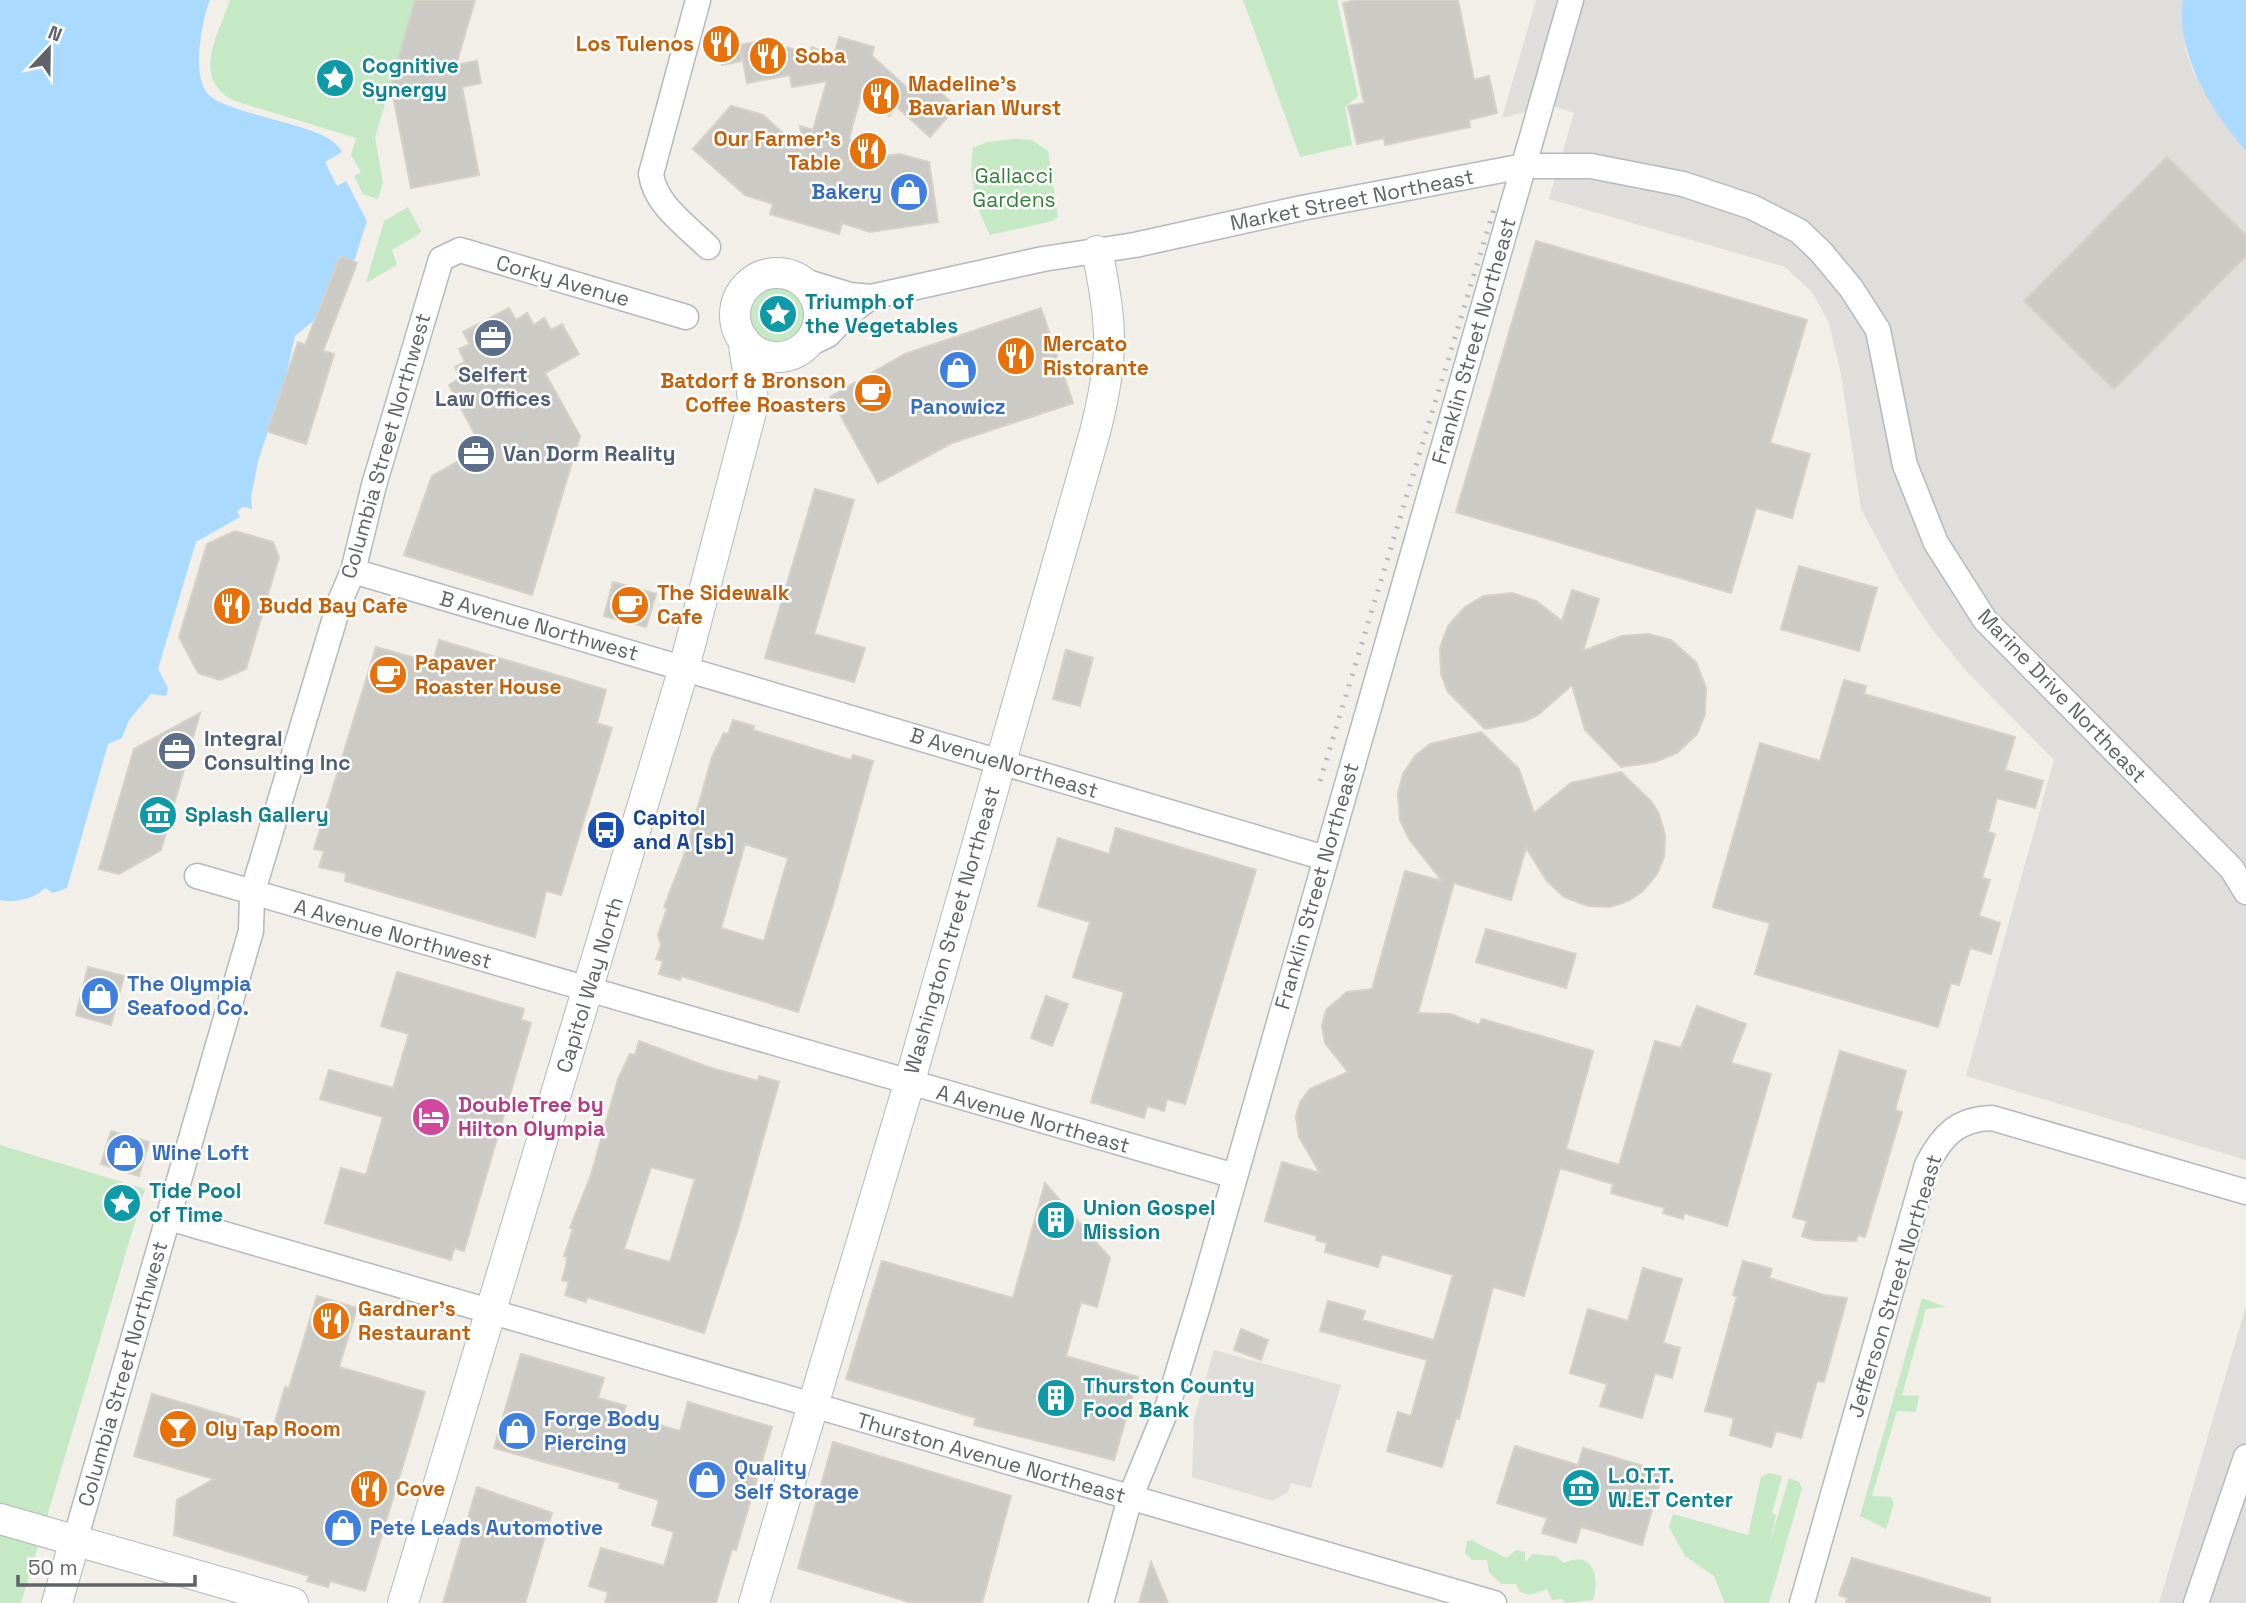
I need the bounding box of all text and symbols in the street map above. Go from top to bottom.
north arrow [14,14,84,84]
text: N [45,20,66,48]
restaurant icon: Los Tulenos [700,23,742,65]
place label: Los Tulenos [576,30,694,57]
restaurant icon: Soba [747,35,789,77]
place label: Soba [795,42,846,69]
place label: Cognitive Synergy [362,52,459,103]
place icon: Cognitive Synergy [314,57,356,99]
place label: Madeline’s Bavarian Wurst [908,70,1061,121]
restaurant icon: Madeline’s Bavarian Wurst [860,75,902,117]
place label: Our Farmer's Table [713,125,841,176]
restaurant icon: Our Farmer's Table [847,130,889,172]
park label: Gallacci Gardens [972,162,1056,213]
street label: Market Street Northeast [1228,163,1476,236]
shop icon: Bakery [888,171,930,213]
place label: Bakery [811,178,882,205]
street label: Franklin Street Northeast [1425,214,1522,467]
street label: Corky Avenue [493,249,633,312]
place label: Triumph of the Vegetables [805,288,958,339]
place icon: Triumph of the Vegetables [757,293,799,335]
street label: Columbia Street Northwest [335,310,436,582]
office icon: Selfert Law Offices [472,317,514,359]
place label: Mercato Ristorante [1043,330,1149,381]
restaurant icon: Mercato Ristorante [995,335,1037,377]
shop icon: Panowicz [937,349,979,391]
place label: Selfert Law Offices [435,361,551,412]
place label: Batdorf & Bronson Coffee Roasters [660,367,846,418]
cafe icon: Batdorf & Bronson Coffee Roasters [852,372,894,414]
place label: Panowicz [910,393,1006,420]
office icon: Van Dorm Reality [455,433,497,475]
place label: Van Dorm Reality [503,440,675,467]
place label: The Sidewalk Cafe [657,579,790,630]
street label: B Avenue Northwest [437,584,642,667]
cafe icon: The Sidewalk Cafe [609,584,651,626]
restaurant icon: Budd Bay Cafe [211,585,253,627]
place label: Budd Bay Cafe [259,592,408,619]
street label: Marine Drive Northeast [1972,603,2153,788]
place label: Papaver Roaster House [415,649,562,700]
cafe icon: Papaver Roaster House [367,654,409,696]
street label: B AvenueNortheast [907,721,1102,804]
place label: Integral Consulting Inc [204,725,350,776]
office icon: Integral Consulting Inc [156,730,198,772]
street label: Franklin Street Northeast [1268,759,1365,1012]
street label: Washington Street Northeast [897,783,1006,1077]
museum icon: Splash Gallery [137,794,179,836]
place label: Splash Gallery [185,801,329,828]
place label: Capitol and A [sb] [633,804,734,855]
bus stop icon: Capitol and A [sb] [585,809,627,851]
street label: A Avenue Northwest [291,892,495,975]
street label: Capitol Way North [550,894,629,1076]
place label: The Olympia Seafood Co. [127,970,252,1021]
shop icon: The Olympia Seafood Co. [79,975,121,1017]
street label: A Avenue Northeast [933,1078,1133,1159]
place label: DoubleTree by Hilton Olympia [458,1091,605,1142]
hotel icon: DoubleTree by Hilton Olympia [410,1096,452,1138]
shop icon: Wine Loft [104,1132,146,1174]
place label: Wine Loft [152,1139,249,1166]
street label: Jefferson Street Northeast [1842,1151,1947,1421]
place label: Tide Pool of Time [149,1177,241,1228]
place icon: Tide Pool of Time [101,1182,143,1224]
place label: Union Gospel Mission [1083,1194,1216,1245]
building icon: Union Gospel Mission [1035,1199,1077,1241]
street label: Columbia Street Northwest [72,1238,173,1510]
place label: Gardner's Restaurant [358,1295,471,1346]
restaurant icon: Gardner's Restaurant [310,1300,352,1342]
place label: Thurston County Food Bank [1083,1372,1255,1423]
building icon: Thurston County Food Bank [1035,1377,1077,1419]
place label: Forge Body Piercing [544,1405,660,1456]
street label: Thurston Avenue Northeast [854,1406,1129,1509]
bar icon: Oly Tap Room [157,1408,199,1450]
shop icon: Forge Body Piercing [496,1410,538,1452]
place label: Oly Tap Room [205,1415,341,1442]
place label: Quality Self Storage [734,1454,859,1505]
shop icon: Quality Self Storage [686,1459,728,1501]
place label: L.O.T.T. W.E.T Center [1608,1462,1733,1513]
museum icon: L.O.T.T. W.E.T Center [1560,1467,1602,1509]
restaurant icon: Cove [348,1468,390,1510]
place label: Cove [396,1475,445,1502]
shop icon: Pete Leads Automotive [322,1507,364,1549]
place label: Pete Leads Automotive [370,1514,603,1541]
scale bar [18,1544,194,1588]
text: 50 m [28,1554,78,1581]

